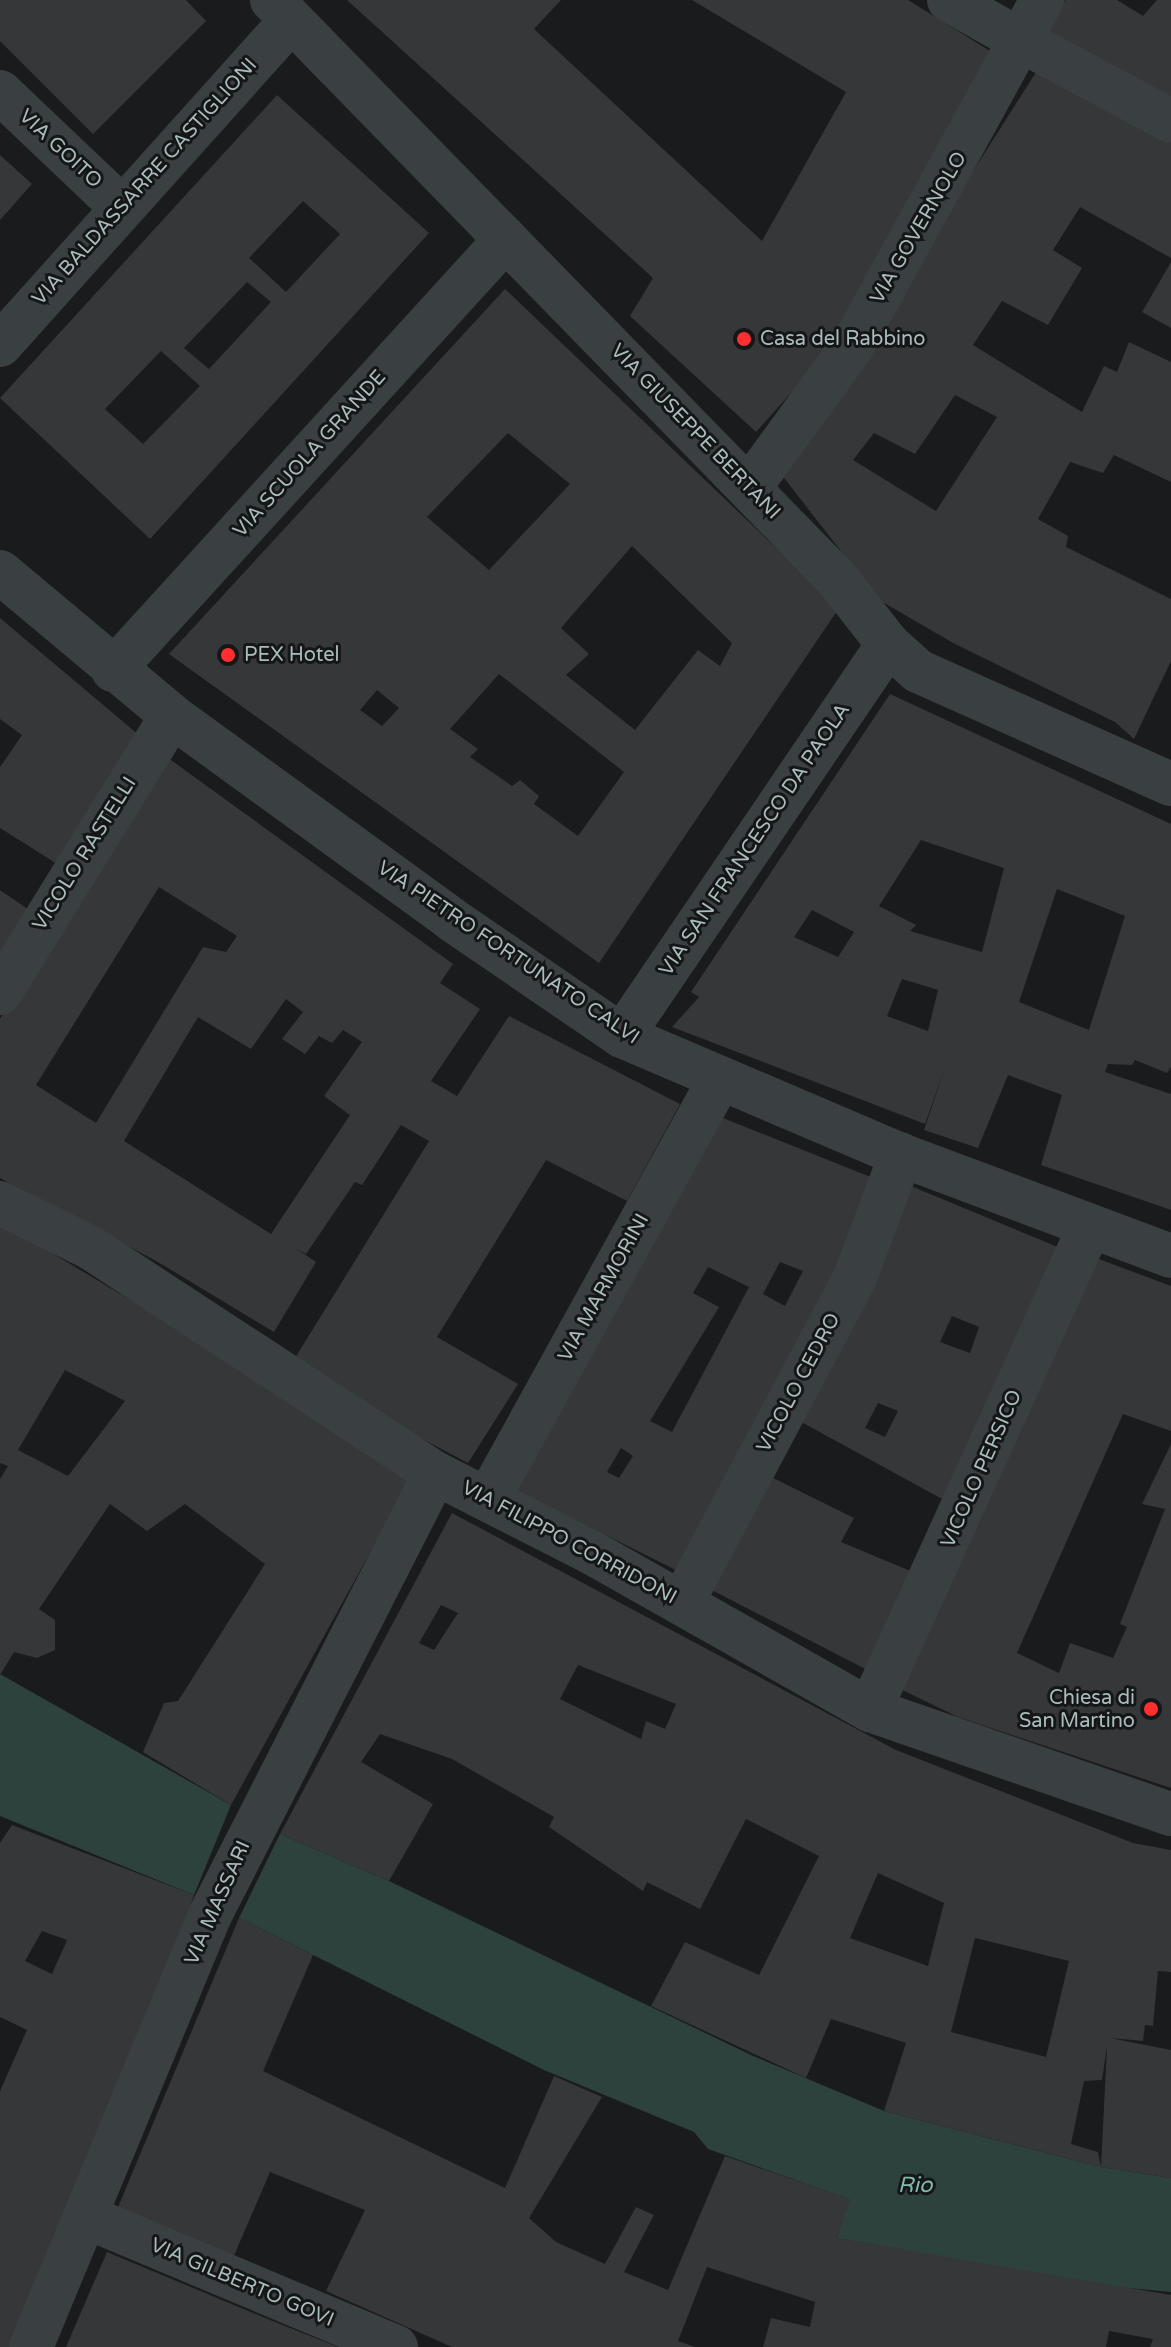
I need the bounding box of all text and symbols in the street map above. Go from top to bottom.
street label: VIA BALDASSARRE CASTIGLIONI [28,53,262,311]
street label: VIA GOITO [14,105,106,193]
street label: VIA GOVERNOLO [866,148,972,308]
place label: Casa del Rabbino [760,327,925,351]
marker: Casa del Rabbino [735,330,753,348]
street label: VIA GIUSEPPE BERTANI [605,339,785,525]
street label: VIA SCUOLA GRANDE [229,365,391,543]
place label: PEX Hotel [244,643,340,667]
marker: PEX Hotel [219,646,237,664]
street label: VIA SAN FRANCESCO DA PAOLA [655,699,855,981]
street label: VICOLO RASTELLI [28,773,142,935]
street label: VIA PIETRO FORTUNATO CALVI [372,856,644,1050]
street label: VIA MARMORINI [553,1210,655,1366]
street label: VICOLO CEDRO [752,1309,846,1457]
street label: VICOLO PERSICO [936,1386,1028,1552]
street label: VIA FILIPPO CORRIDONI [457,1476,681,1610]
place label: Chiesa di San Martino [1019,1686,1135,1733]
marker: Chiesa di San Martino [1142,1700,1160,1718]
street label: VIA MASSARI [180,1837,256,1969]
water label: Rio [898,2173,932,2199]
street label: VIA GILBERTO GOVI [147,2234,337,2332]

